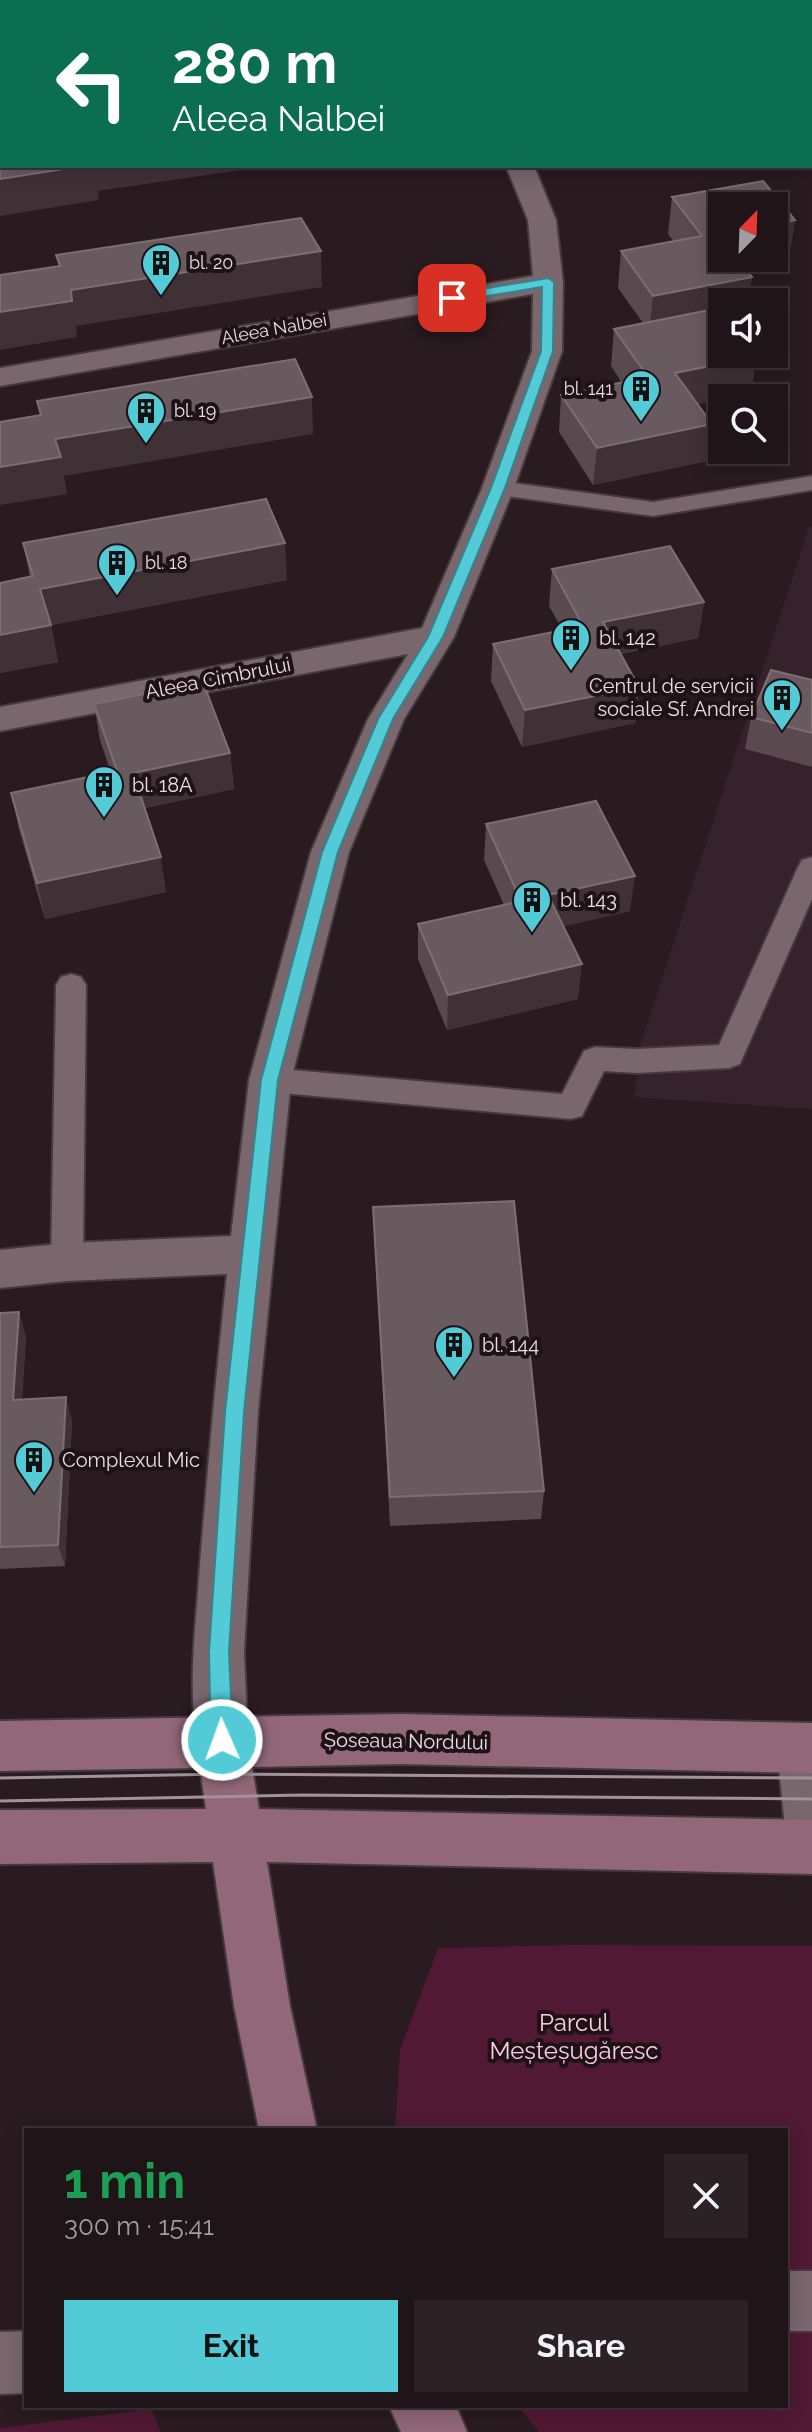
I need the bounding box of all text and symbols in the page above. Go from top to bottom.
text: 280 m [172,30,337,96]
icon: left [40,32,144,136]
text: Aleea Nalbei [172,97,385,139]
north arrow [708,192,788,272]
map controls [708,192,788,464]
building icon: bl. 20 [140,242,182,297]
place label: bl. 20 [189,252,233,273]
pin [418,264,486,332]
icon: arrive [430,276,474,320]
button: sound [708,288,788,368]
street label: Aleea Nalbei [220,309,328,348]
building icon: bl. 141 [620,368,662,423]
place label: bl. 141 [564,378,613,399]
button: search [708,384,788,464]
building icon: bl. 19 [125,390,167,445]
place label: bl. 19 [174,400,216,421]
building icon: bl. 18 [96,542,138,597]
place label: bl. 18 [145,552,187,573]
building icon: bl. 142 [550,617,592,672]
place label: bl. 142 [599,626,656,650]
street label: Aleea Cimbrului [143,652,293,704]
place label: Centrul de servicii sociale Sf. Andrei [589,674,754,721]
building icon: Centrul de servicii sociale Sf. Andrei [761,677,803,732]
building icon: bl. 18A [83,764,125,819]
place label: bl. 18A [132,773,193,797]
building icon: bl. 143 [511,879,553,934]
place label: bl. 143 [560,888,617,912]
building icon: bl. 144 [433,1324,475,1379]
place label: bl. 144 [482,1333,539,1357]
building icon: Complexul Mic [13,1439,55,1494]
place label: Complexul Mic [62,1448,200,1472]
position arrow [180,1698,264,1782]
street label: Șoseaua Nordului [324,1728,488,1754]
park label: Parcul Meșteșugăresc [489,2008,659,2065]
text: 1 min [64,2153,185,2209]
button: close [664,2154,748,2238]
text: 300 m · 15:41 [64,2211,214,2241]
button: Exit [64,2300,398,2392]
button: Share [414,2300,748,2392]

